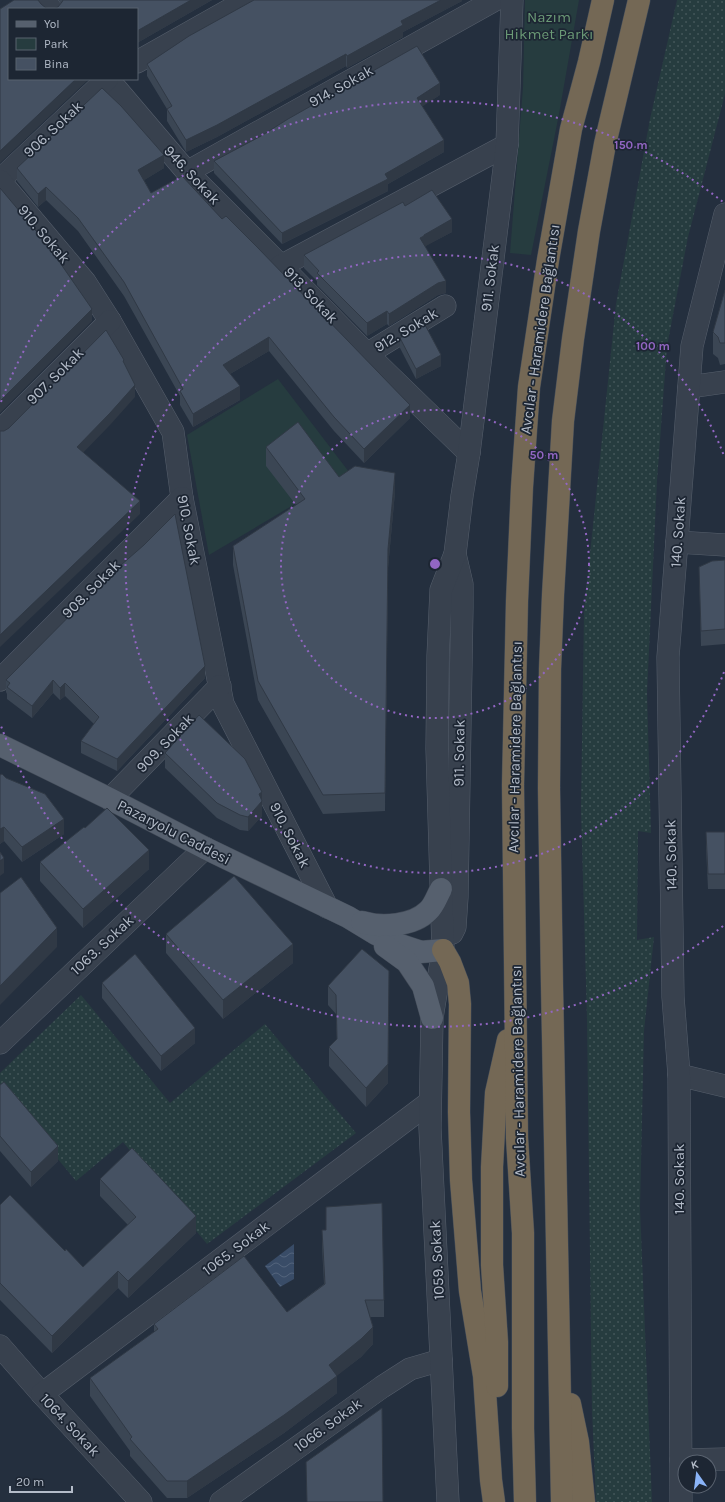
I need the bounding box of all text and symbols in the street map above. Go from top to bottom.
legend [8,8,138,80]
park label: Nazım Hikmet Parkı [505,8,593,43]
text: Yol [44,17,60,31]
text: Park [44,37,69,51]
text: Bina [44,57,69,71]
street label: 914. Sokak [306,61,376,111]
street label: 906. Sokak [19,97,87,161]
text: 150 m [614,138,648,152]
street label: 946. Sokak [160,142,224,208]
street label: 910. Sokak [14,201,74,267]
street label: Avcılar - Haramidere Bağlantısı [516,223,564,435]
street label: 911. Sokak [477,244,503,312]
street label: 913. Sokak [280,263,342,327]
street label: 912. Sokak [371,304,441,356]
text: 100 m [636,339,670,353]
street label: 907. Sokak [23,344,87,408]
text: 50 m [530,448,559,462]
street label: 910. Sokak [173,493,205,567]
street label: 140. Sokak [667,496,689,568]
street label: 908. Sokak [58,556,124,622]
centre of rings [428,557,442,571]
street label: Avcılar - Haramidere Bağlantısı [504,641,526,853]
street label: 909. Sokak [132,710,198,776]
street label: 911. Sokak [449,719,469,787]
street label: Pazaryolu Caddesi [114,796,234,868]
street label: 910. Sokak [266,799,314,871]
street label: 140. Sokak [661,819,681,891]
street label: 1063. Sokak [67,911,137,979]
street label: Avcılar - Haramidere Bağlantısı [507,965,529,1177]
street label: 140. Sokak [670,1144,688,1214]
street label: 1065. Sokak [199,1217,273,1279]
street label: 1059. Sokak [426,1220,448,1300]
street label: 1064. Sokak [36,1390,104,1460]
street label: 1066. Sokak [290,1394,366,1456]
north arrow [677,1454,717,1494]
text: K [690,1457,701,1472]
scale bar [10,1468,72,1494]
text: 20 m [16,1475,44,1489]

